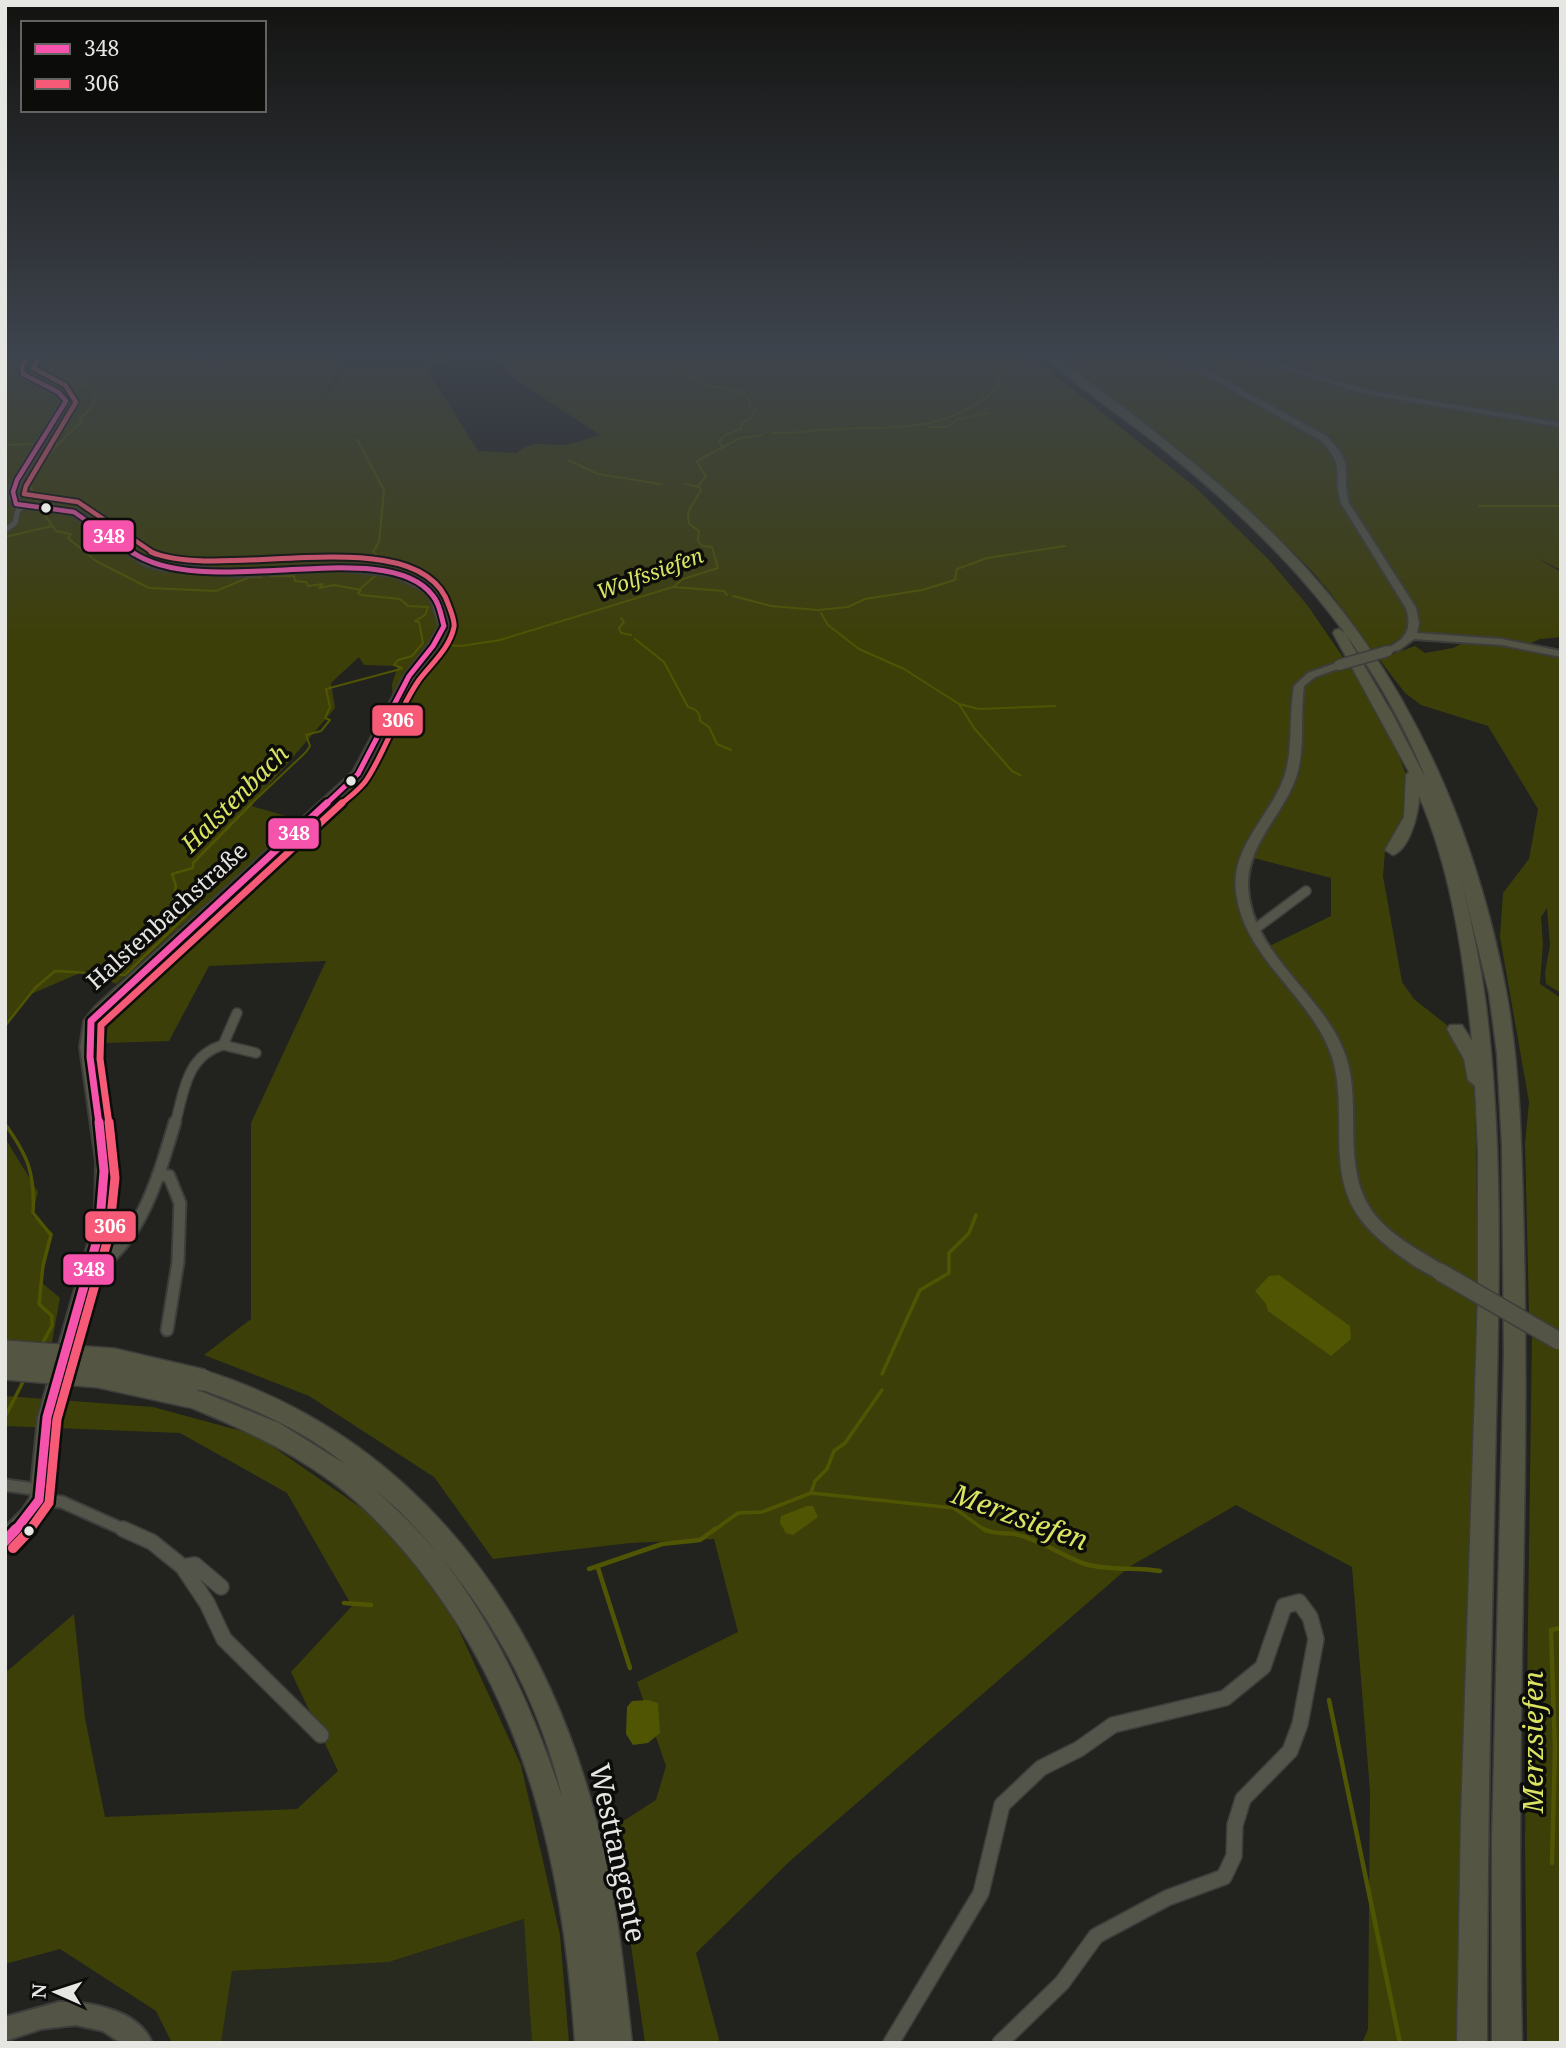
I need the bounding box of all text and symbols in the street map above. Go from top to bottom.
legend [21,21,266,112]
text: 348 [84,34,119,62]
text: 306 [84,69,119,97]
unlabelled marker [39,501,53,515]
line badge: 348 [82,519,135,553]
text: 348 [93,523,125,549]
water label: Wolfssiefen [592,541,707,605]
line badge: 306 [371,704,424,737]
text: 306 [382,707,414,733]
water label: Halstenbach [172,737,295,860]
unlabelled marker [344,774,358,788]
line badge: 348 [267,817,320,850]
text: 348 [278,820,310,846]
street label: Halstenbachstraße [79,834,254,996]
line badge: 306 [84,1210,137,1243]
text: 306 [94,1213,126,1239]
line badge: 348 [62,1253,115,1286]
text: 348 [73,1256,105,1282]
water label: Merzsiefen [946,1474,1094,1558]
unlabelled marker [22,1524,36,1538]
water label: Merzsiefen [1513,1671,1551,1814]
street label: Westtangente [582,1760,656,1946]
north arrow [21,1957,91,2027]
text: N [26,1983,52,1999]

